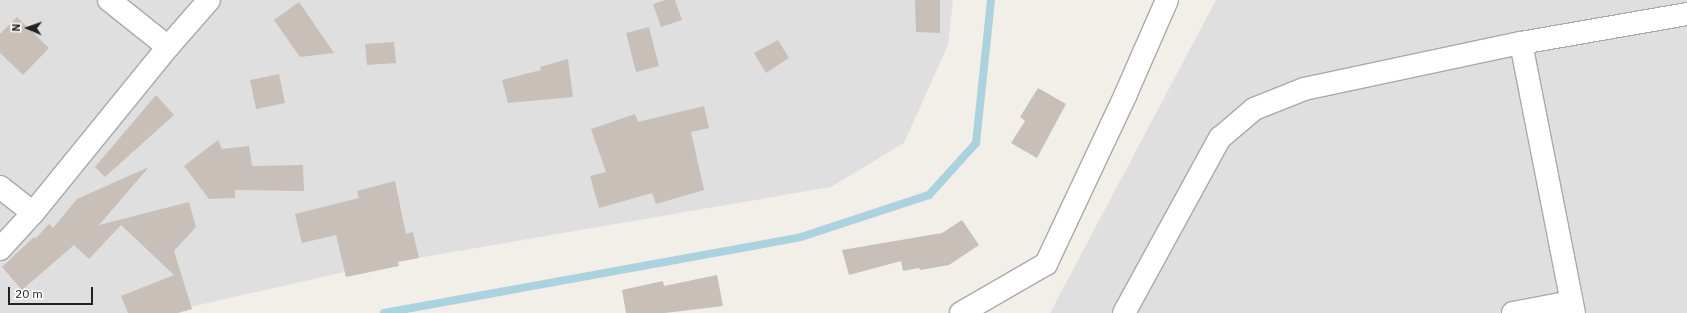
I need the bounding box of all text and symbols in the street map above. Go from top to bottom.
north arrow [8,8,48,48]
text: N [9,23,23,32]
scale bar [10,279,95,305]
text: 20 m [15,286,43,301]

